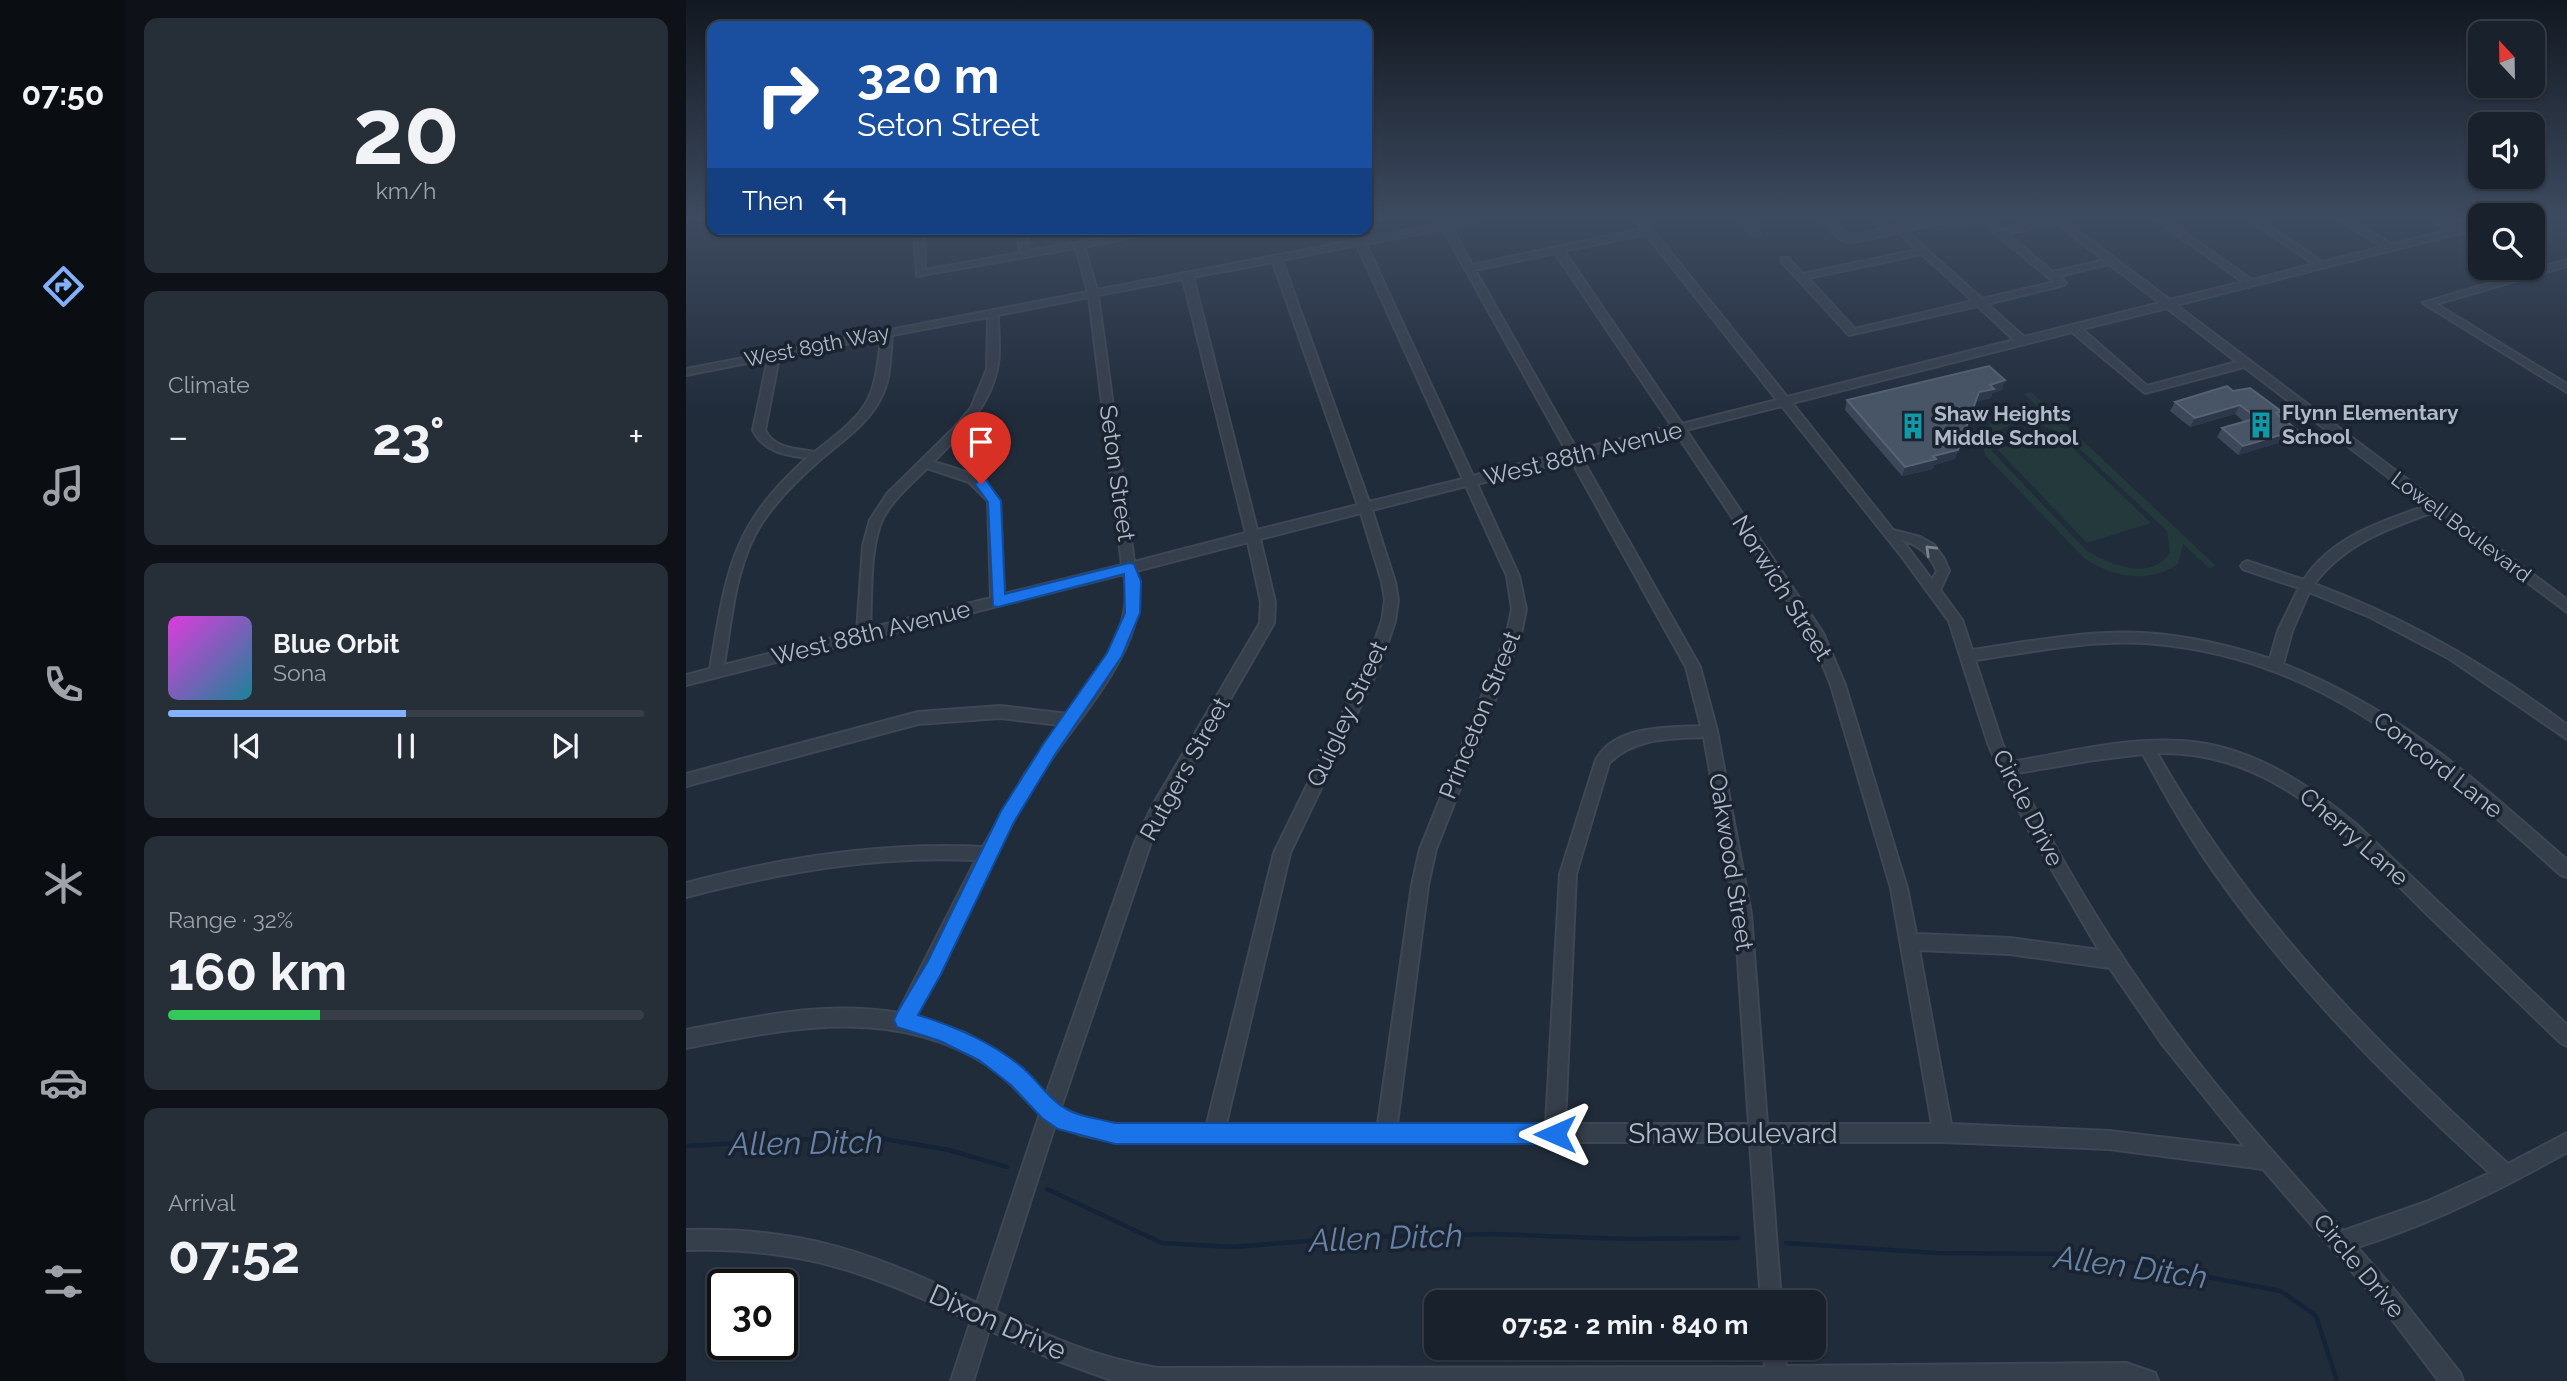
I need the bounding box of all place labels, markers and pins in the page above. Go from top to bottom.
place label: Flynn Elementary School [2282,400,2459,449]
place label: Shaw Heights Middle School [1934,401,2079,450]
building icon: Flynn Elementary School [2246,410,2276,440]
building icon: Shaw Heights Middle School [1898,411,1928,441]
pin [951,412,1011,484]

